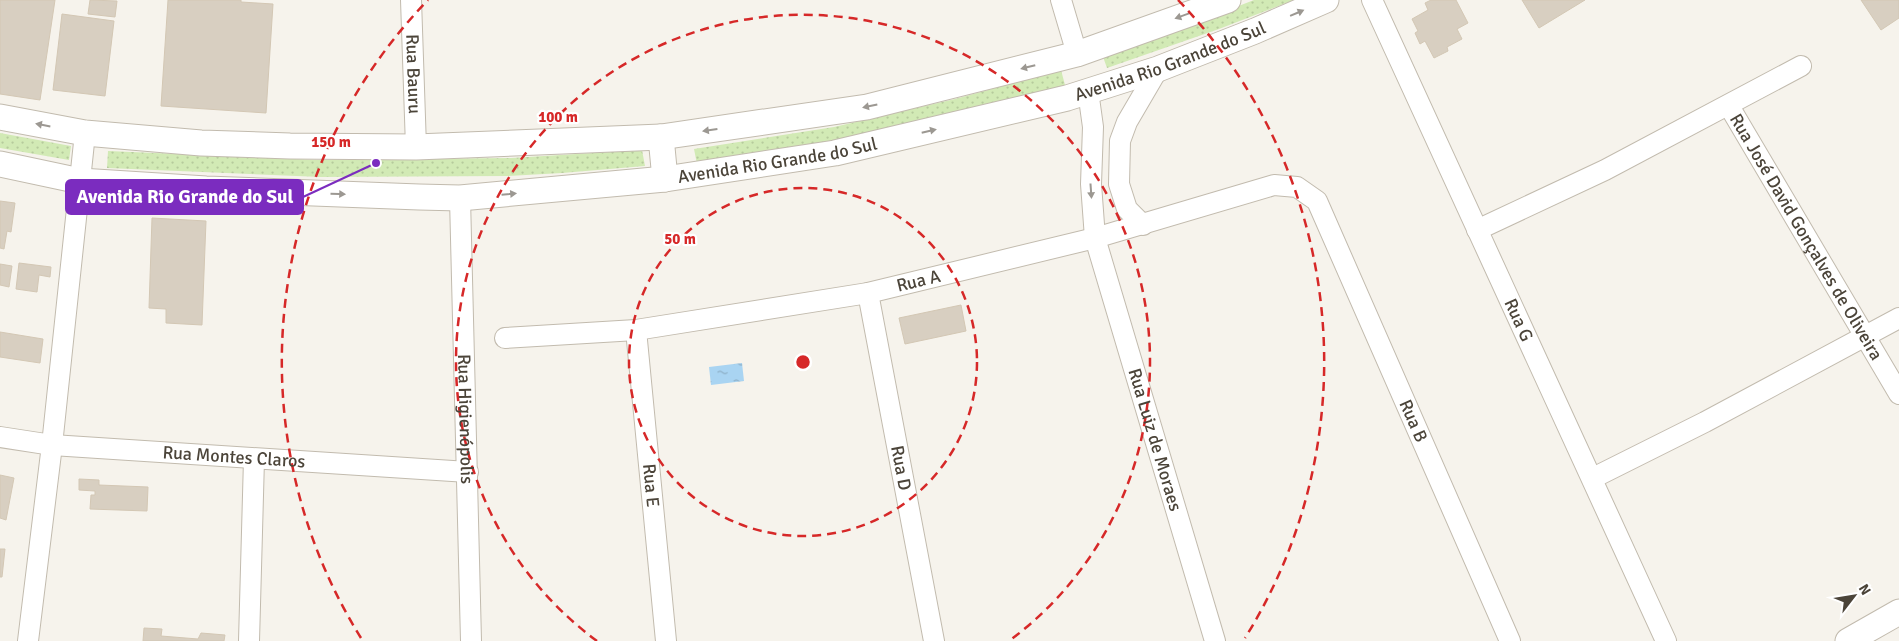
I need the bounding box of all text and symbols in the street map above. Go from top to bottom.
one-way arrow [1290,8,1304,16]
one-way arrow [1175,13,1190,20]
street label: Avenida Rio Grande do Sul [1072,17,1269,106]
street label: Rua Bauru [401,34,426,114]
one-way arrow [1021,63,1036,71]
one-way arrow [863,102,878,110]
text: 100 m [538,108,578,126]
street label: Rua José David Gonçalves de Oliveira [1725,110,1888,364]
one-way arrow [35,121,50,129]
one-way arrow [701,126,717,134]
one-way arrow [921,127,936,135]
street label: Avenida Rio Grande do Sul [676,132,879,188]
text: 150 m [311,133,351,151]
callout: Avenida Rio Grande do Sul [66,180,303,214]
one-way arrow [1088,183,1096,199]
text: Avenida Rio Grande do Sul [77,185,293,209]
one-way arrow [501,189,517,197]
one-way arrow [331,191,347,199]
text: 50 m [664,230,696,248]
street label: Rua A [894,265,943,297]
street label: Rua G [1499,295,1538,345]
centre of rings [794,353,812,371]
street label: Rua Higienópolis [453,354,478,484]
street label: Rua Luiz de Moraes [1123,366,1187,514]
street label: Rua B [1394,396,1432,446]
street label: Rua Montes Claros [162,441,306,472]
street label: Rua D [886,444,916,492]
street label: Rua E [638,463,664,508]
north arrow [1829,571,1879,621]
text: N [1855,581,1875,598]

